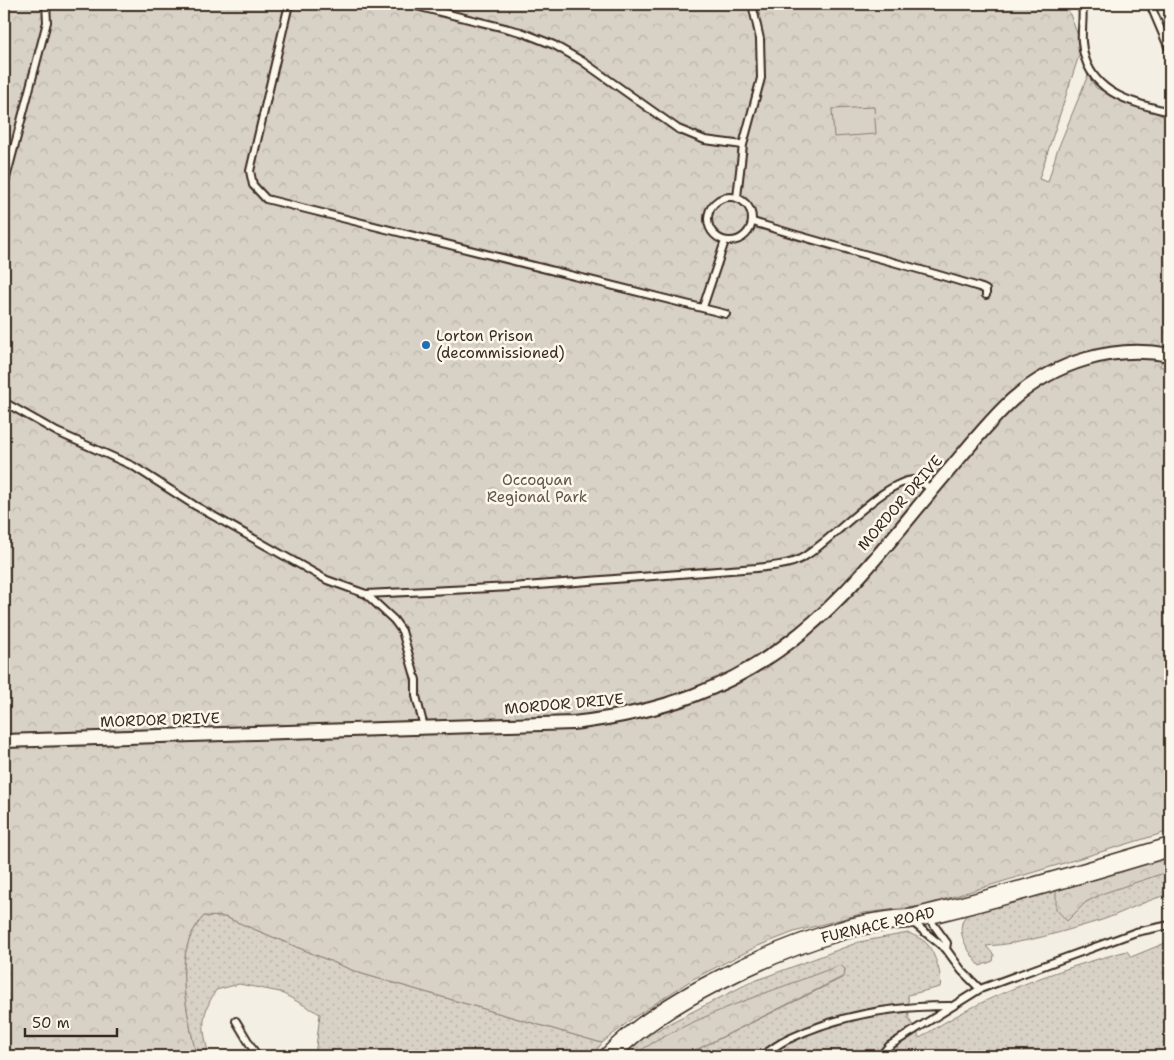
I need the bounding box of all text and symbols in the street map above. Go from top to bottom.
place label: Lorton Prison (decommissioned) [436,326,565,363]
marker: Lorton Prison (decommissioned) [420,339,432,351]
street label: MORDOR DRIVE [853,451,947,555]
park label: Occoquan Regional Park [487,470,587,507]
street label: MORDOR DRIVE [503,689,625,719]
street label: MORDOR DRIVE [100,708,220,732]
street label: FURNACE ROAD [819,902,937,948]
scale bar [25,1005,118,1037]
text: 50 m [32,1013,70,1033]

